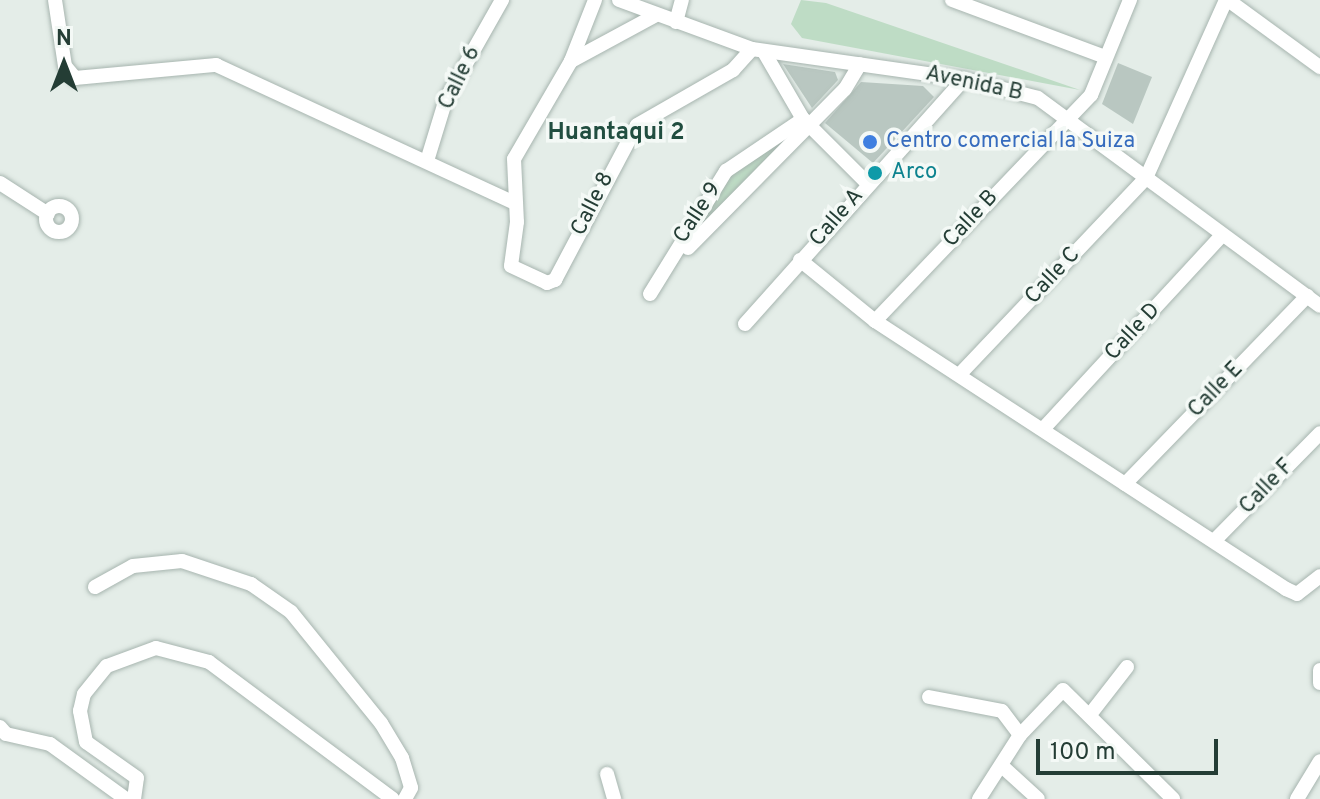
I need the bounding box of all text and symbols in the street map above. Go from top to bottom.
north arrow [24,24,104,104]
text: N [56,26,72,53]
street label: Calle 6 [433,42,487,114]
street label: Avenida B [923,61,1025,107]
district label: Huantaqui 2 [547,120,685,148]
place label: Centro comercial la Suiza [886,129,1135,155]
marker: Centro comercial la Suiza [861,133,879,151]
place label: Arco [891,160,937,186]
marker: Arco [866,164,884,182]
street label: Calle 8 [566,168,620,240]
street label: Calle 9 [669,178,727,248]
street label: Calle A [804,183,870,253]
street label: Calle B [938,185,1004,253]
street label: Calle C [1020,242,1086,310]
street label: Calle D [1100,298,1166,366]
street label: Calle E [1183,357,1249,423]
street label: Calle F [1234,454,1300,520]
scale bar [1040,723,1222,773]
text: 100 m [1050,738,1116,768]

